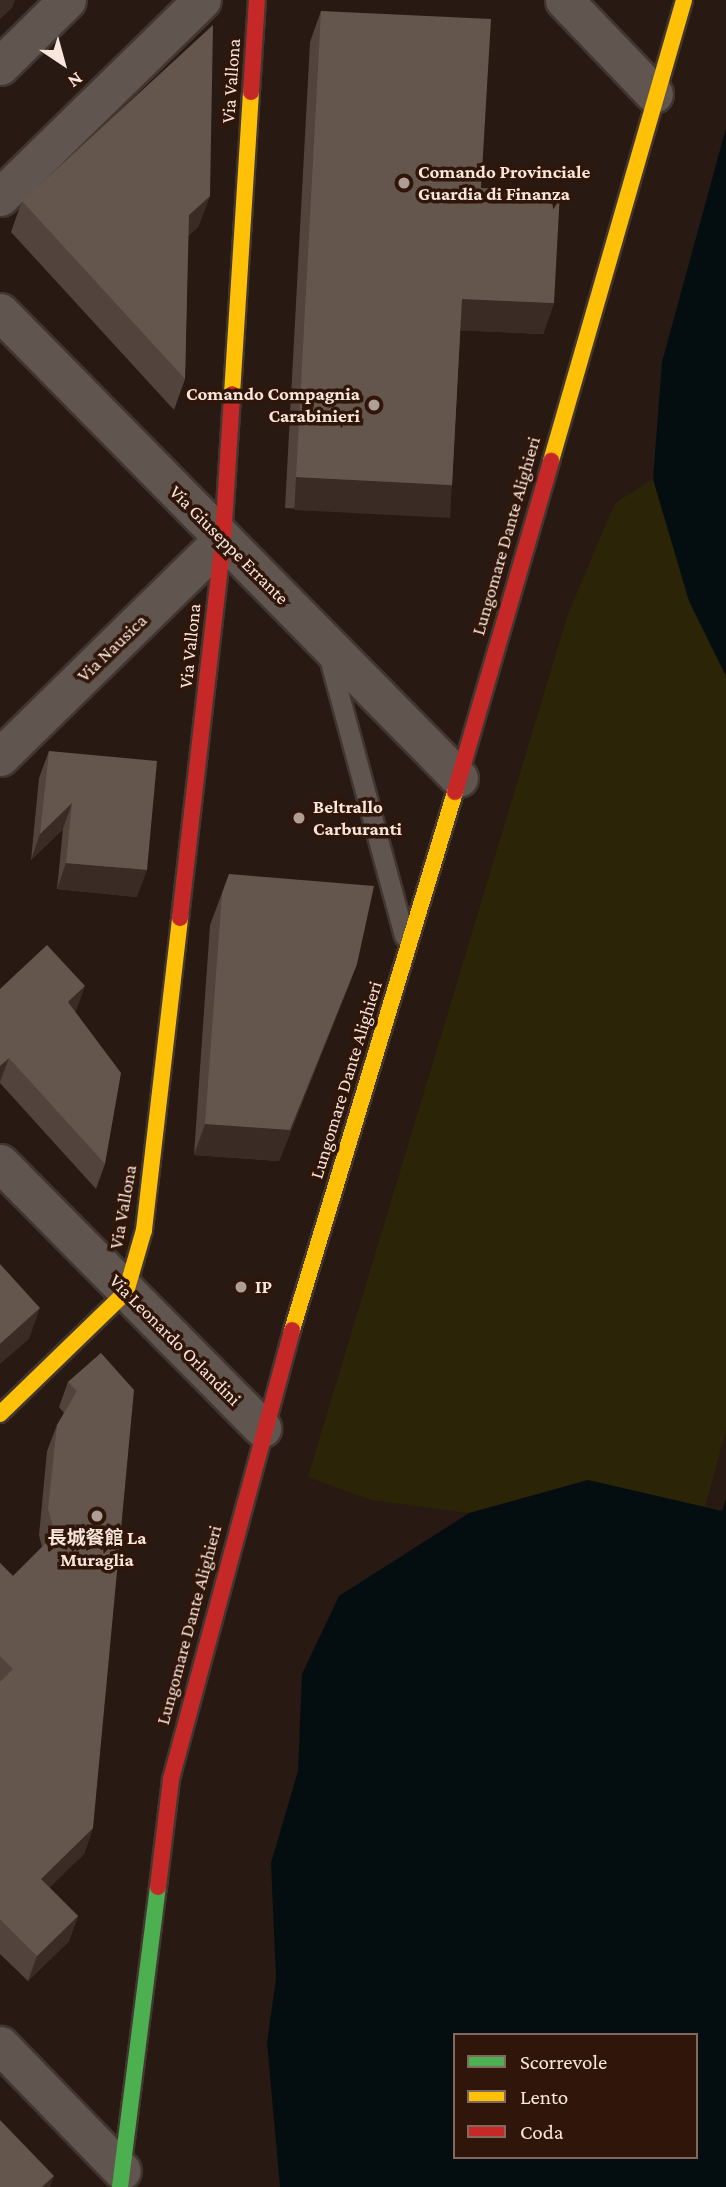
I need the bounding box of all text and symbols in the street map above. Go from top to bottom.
north arrow [28,28,98,98]
street label: Via Vallona [217,38,245,124]
text: N [64,68,87,93]
place label: Comando Provinciale Guardia di Finanza [418,161,590,205]
marker: Comando Provinciale Guardia di Finanza [396,175,412,191]
place label: Comando Compagnia Carabinieri [186,383,360,427]
marker: Comando Compagnia Carabinieri [366,397,382,413]
street label: Lungomare Dante Alighieri [467,434,545,638]
street label: Via Giuseppe Errante [165,481,293,609]
street label: Via Vallona [174,603,206,689]
street label: Via Nausica [72,609,152,687]
place label: Beltrallo Carburanti [313,796,402,840]
marker: Beltrallo Carburanti [291,810,307,826]
street label: Lungomare Dante Alighieri [305,978,387,1182]
street label: Via Vallona [104,1163,142,1251]
street label: Via Leonardo Orlandini [104,1269,246,1411]
place label: IP [255,1276,272,1298]
marker: IP [233,1279,249,1295]
marker: 長城餐館 La Muraglia [89,1508,105,1524]
street label: Lungomare Dante Alighieri [151,1523,227,1727]
place label: 長城餐館 La Muraglia [47,1527,147,1571]
legend [453,2033,698,2159]
text: Scorrevole [520,2050,607,2074]
text: Lento [520,2085,568,2109]
text: Coda [520,2120,563,2144]

